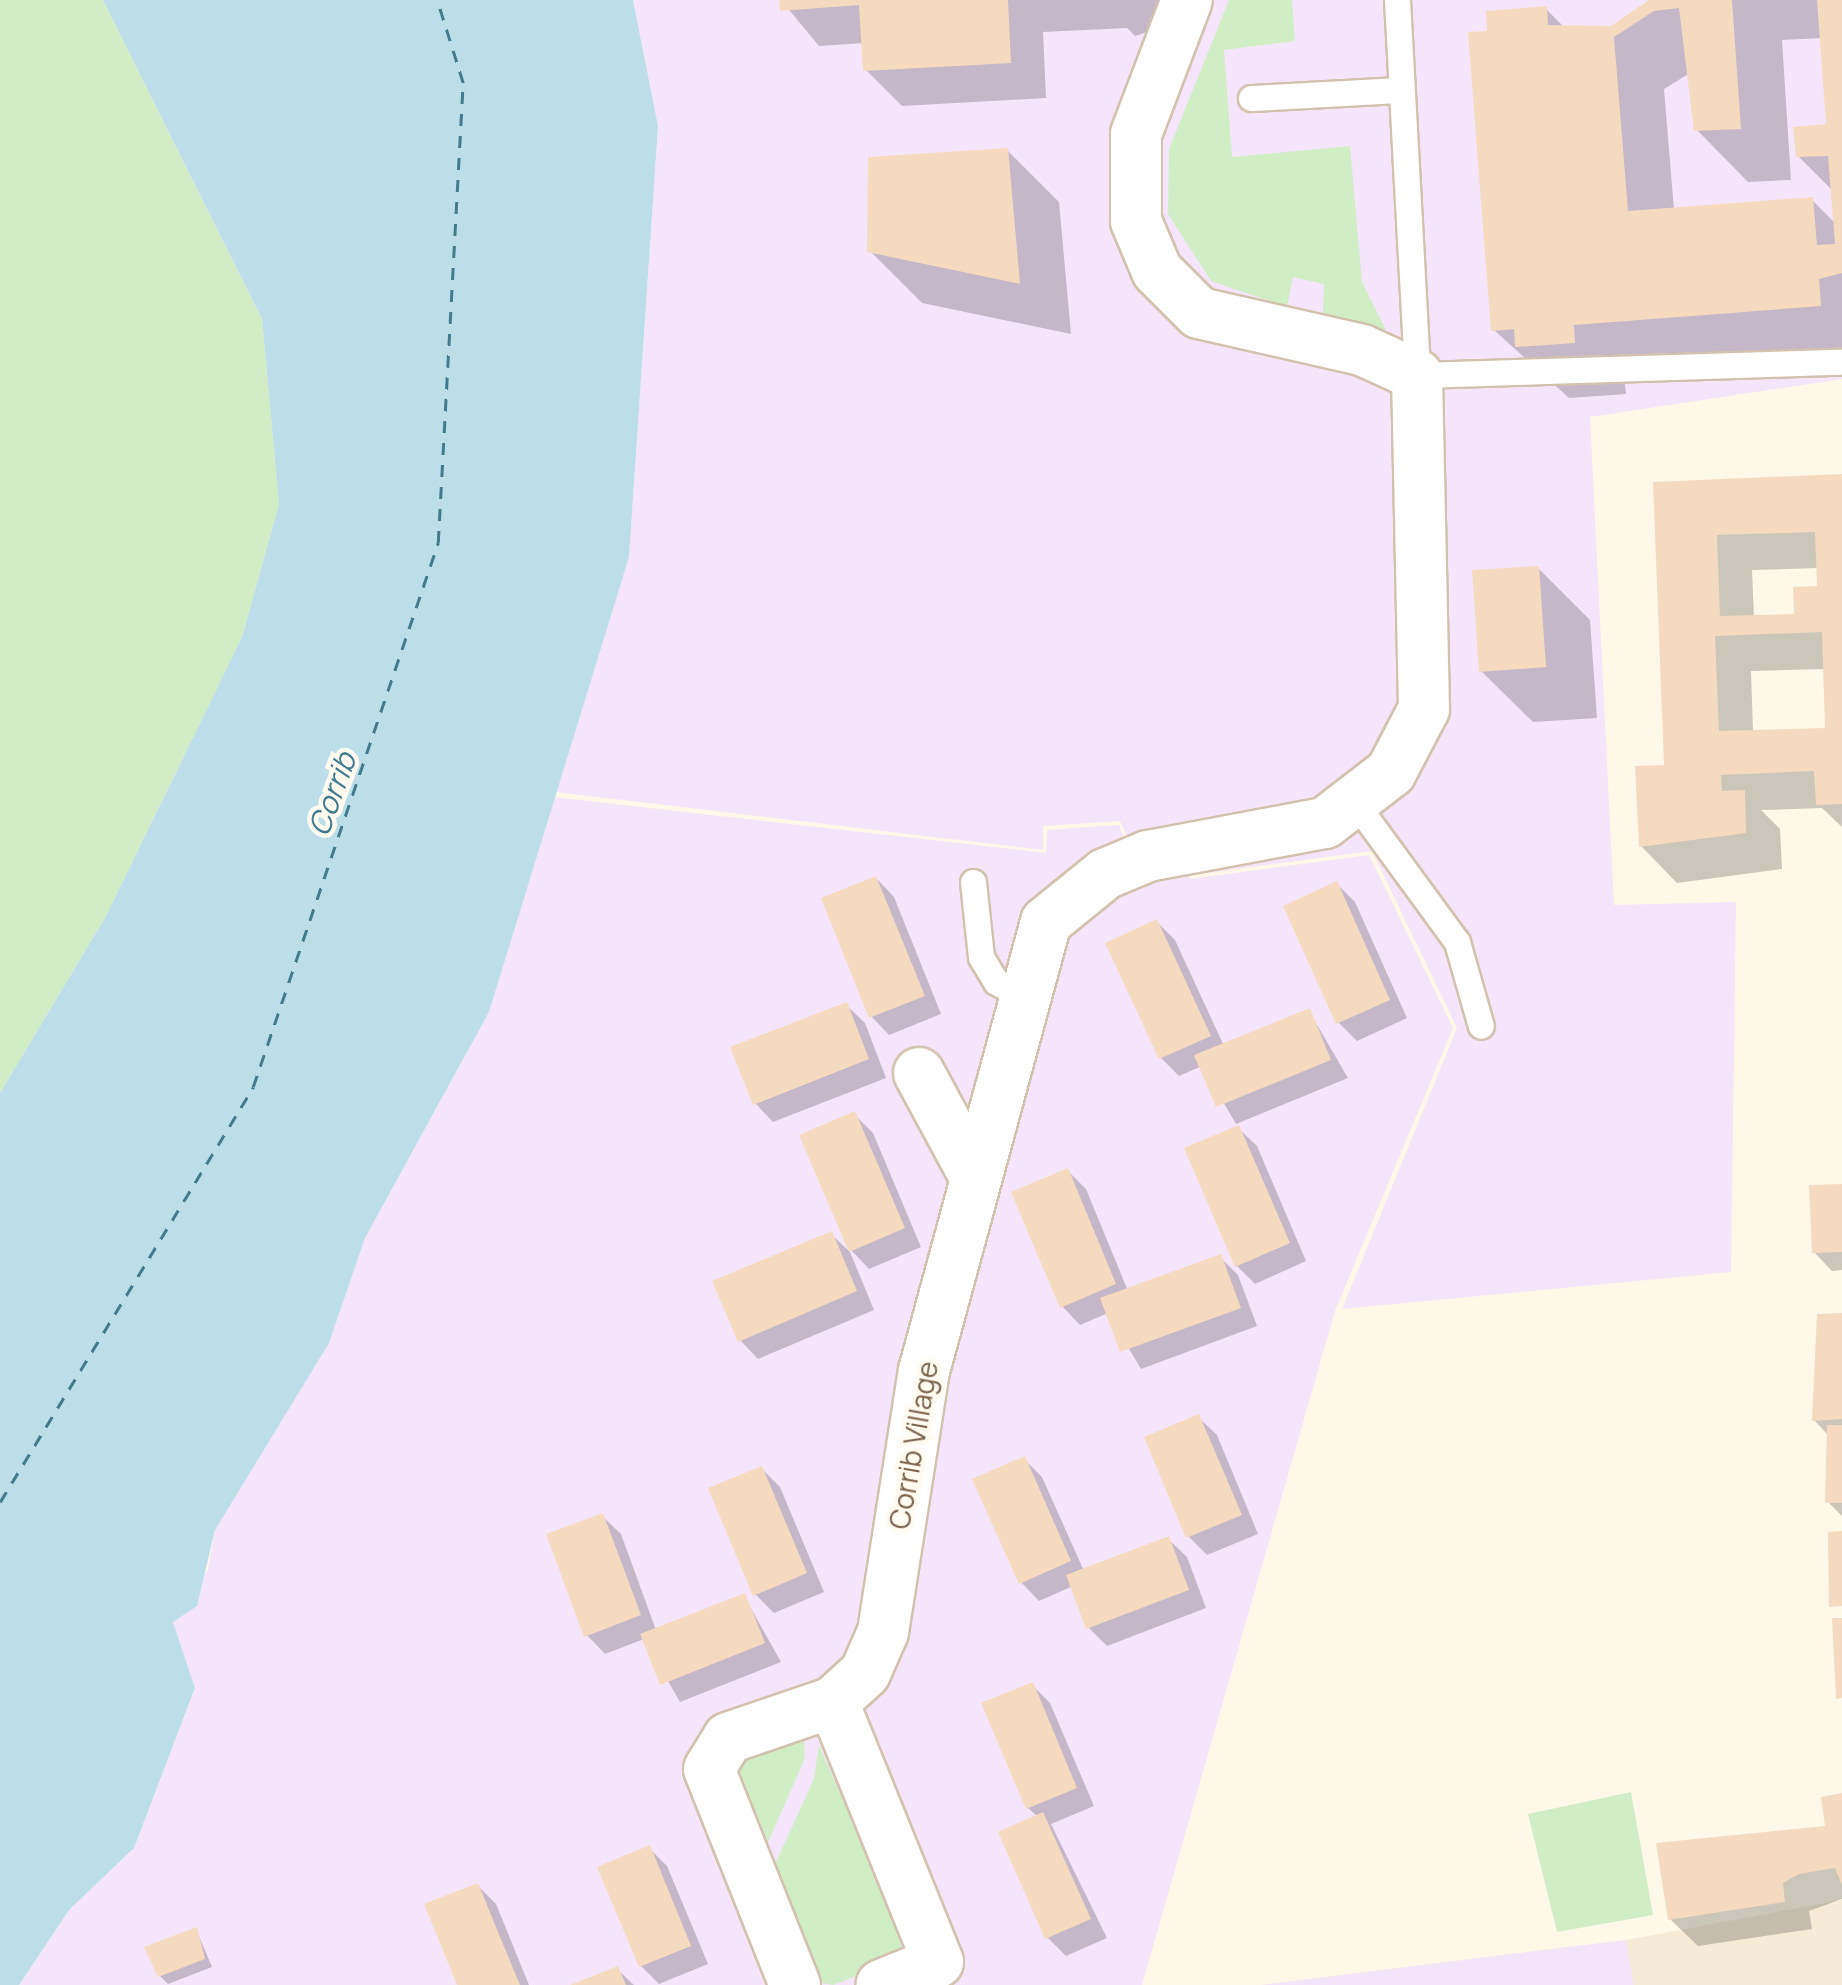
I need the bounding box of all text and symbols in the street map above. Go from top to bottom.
water label: Corrib [300,748,364,840]
street label: Corrib Village [882,1358,944,1532]

